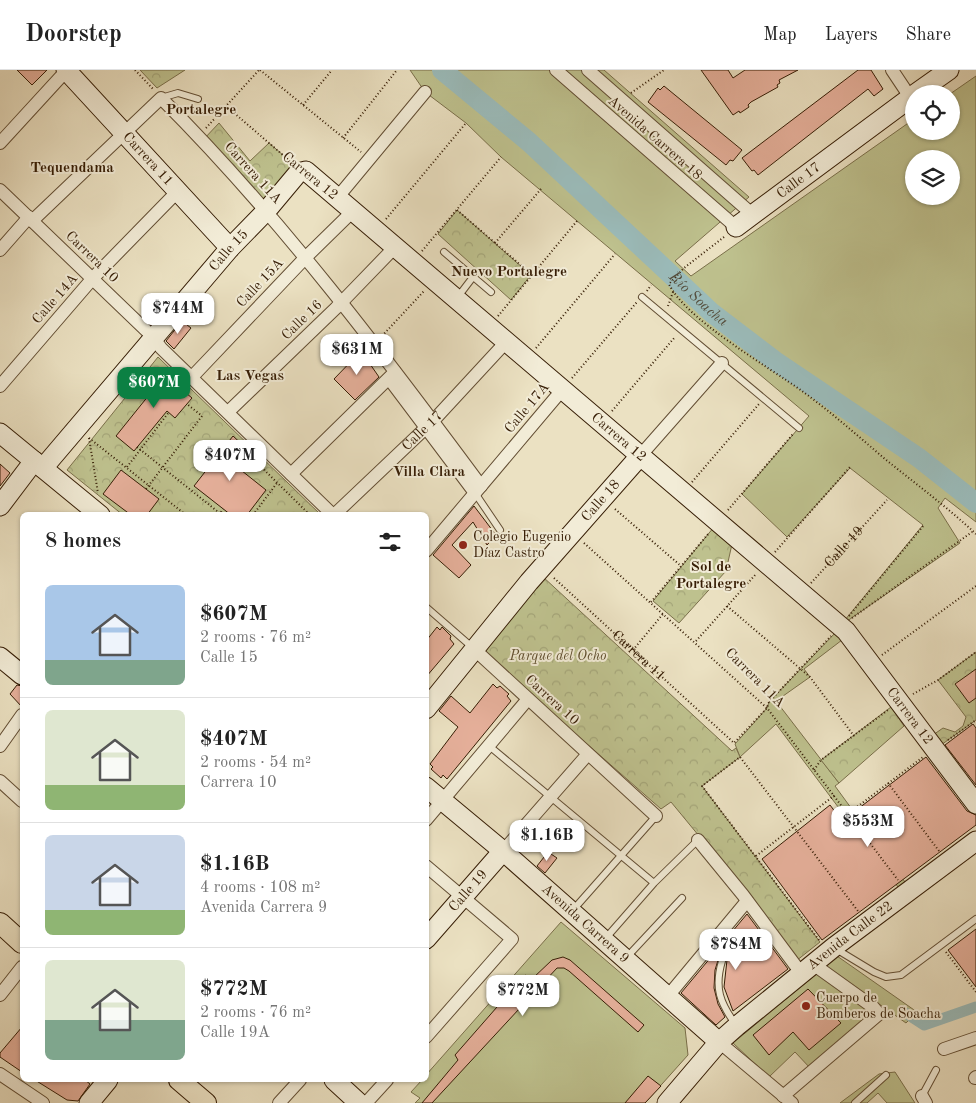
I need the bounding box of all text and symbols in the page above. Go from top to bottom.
text: Doorstep [25,23,122,47]
text: Map [763,26,797,44]
text: Layers [825,26,877,44]
text: Share [905,26,951,44]
map controls [905,85,960,205]
button: locate [905,85,960,140]
street label: Avenida Carrera 18 [605,94,705,182]
district label: Portalegre [166,103,236,118]
street label: Carrera 11 [120,130,176,188]
street label: Carrera 11A [222,139,284,207]
street label: Carrera 12 [280,149,340,203]
button: layers [905,150,960,205]
street label: Calle 17 [774,160,823,201]
district label: Tequendama [30,161,114,176]
street label: Calle 15 [207,227,251,274]
street label: Carrera 10 [63,229,121,285]
street label: Calle 15A [234,256,286,310]
district label: Nuevo Portalegre [451,265,567,280]
water label: Río Soacha [665,269,730,329]
street label: Calle 14A [30,271,81,327]
pin: $744M [143,292,213,335]
street label: Calle 16 [279,297,325,343]
text: $744M [152,301,204,317]
pin: $631M [322,334,392,376]
text: $631M [331,342,383,358]
pin: $607M [119,366,189,409]
district label: Las Vegas [216,369,284,384]
text: $607M [128,375,180,391]
street label: Calle 17A [502,380,552,436]
street label: Calle 17 [399,408,445,453]
street label: Carrera 12 [589,410,649,464]
pin: $407M [195,440,265,482]
text: $407M [204,448,256,464]
district label: Villa Clara [393,465,466,480]
street label: Calle 18 [579,477,623,524]
street label: Calle 19 [822,524,866,570]
icon: filters [376,528,404,556]
place label: Colegio Eugenio Díaz Castro [473,530,571,560]
text: 8 homes [45,531,121,552]
marker: Colegio Eugenio Díaz Castro [457,539,469,551]
district label: Sol de Portalegre [676,560,746,592]
text: $607M [200,604,267,625]
icon: home [85,605,145,665]
street label: Carrera 11 [609,628,668,684]
text: 2 rooms · 76 m² [200,630,311,646]
street label: Carrera 11A [723,646,788,711]
park label: Parque del Ocho [508,649,607,664]
text: Calle 15 [200,650,258,666]
street label: Carrera 10 [522,672,582,728]
street label: Carrera 12 [884,685,936,747]
text: $407M [200,729,267,750]
icon: home [85,730,145,790]
text: 2 rooms · 54 m² [200,755,311,771]
text: Carrera 10 [200,775,277,791]
pin: $553M [833,806,903,848]
text: $553M [842,814,894,830]
pin: $1.16B [506,820,588,862]
text: $1.16B [521,828,573,844]
text: $1.16B [200,854,270,875]
icon: home [85,855,145,915]
street label: Calle 19 [446,867,490,914]
text: 4 rooms · 108 m² [200,880,320,896]
street label: Avenida Carrera 9 [539,882,632,966]
street label: Avenida Calle 22 [805,899,895,973]
text: Avenida Carrera 9 [200,900,327,916]
pin: $784M [701,928,771,971]
text: $784M [710,937,762,953]
pin: $772M [488,974,558,1017]
text: $772M [200,979,267,1000]
icon: home [85,980,145,1040]
text: $772M [497,983,549,999]
place label: Cuerpo de Bomberos de Soacha [816,991,941,1021]
marker: Cuerpo de Bomberos de Soacha [800,1000,812,1012]
text: 2 rooms · 76 m² [200,1005,311,1021]
text: Calle 19A [200,1025,270,1041]

